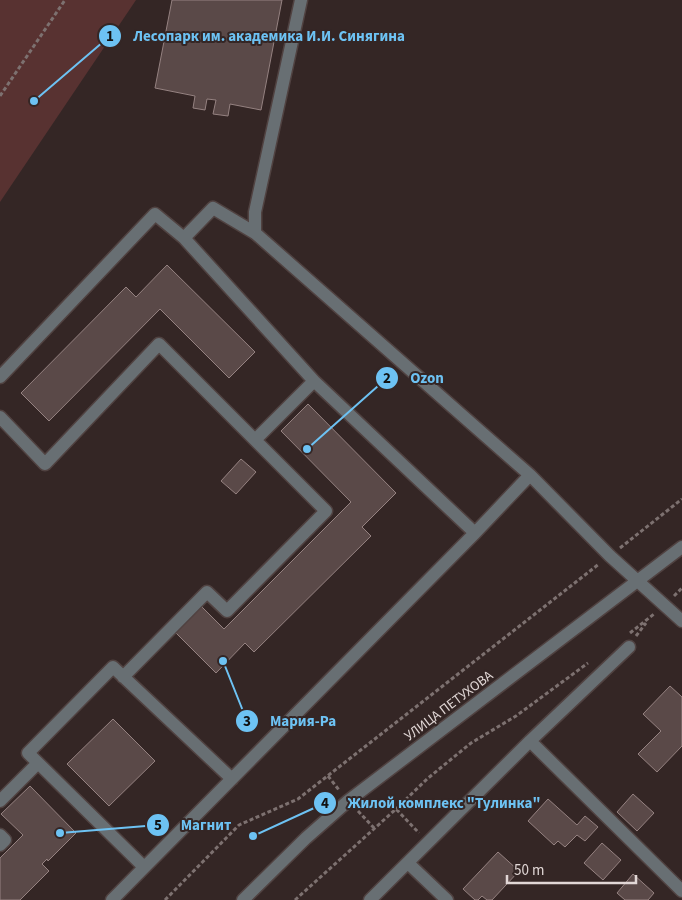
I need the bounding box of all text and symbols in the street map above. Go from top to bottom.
callout: Лесопарк им. академика И.И. Синягина [98,21,415,51]
text: 1 [106,26,114,47]
text: Лесопарк им. академика И.И. Синягина [132,26,405,47]
callout: Ozon [375,363,453,393]
text: 2 [383,368,391,389]
text: Ozon [410,368,444,389]
street label: УЛИЦА ПЕТУХОВА [400,666,498,746]
callout: Мария-Ра [235,706,346,736]
text: 3 [243,711,251,732]
text: Мария-Ра [270,711,336,732]
callout: Жилой комплекс "Тулинка" [313,788,551,818]
text: 4 [321,793,329,814]
text: Жилой комплекс "Тулинка" [347,793,541,814]
callout: Магнит [145,810,241,840]
text: 5 [154,815,162,836]
text: Магнит [181,815,231,836]
scale bar [507,852,636,884]
text: 50 m [514,860,544,881]

